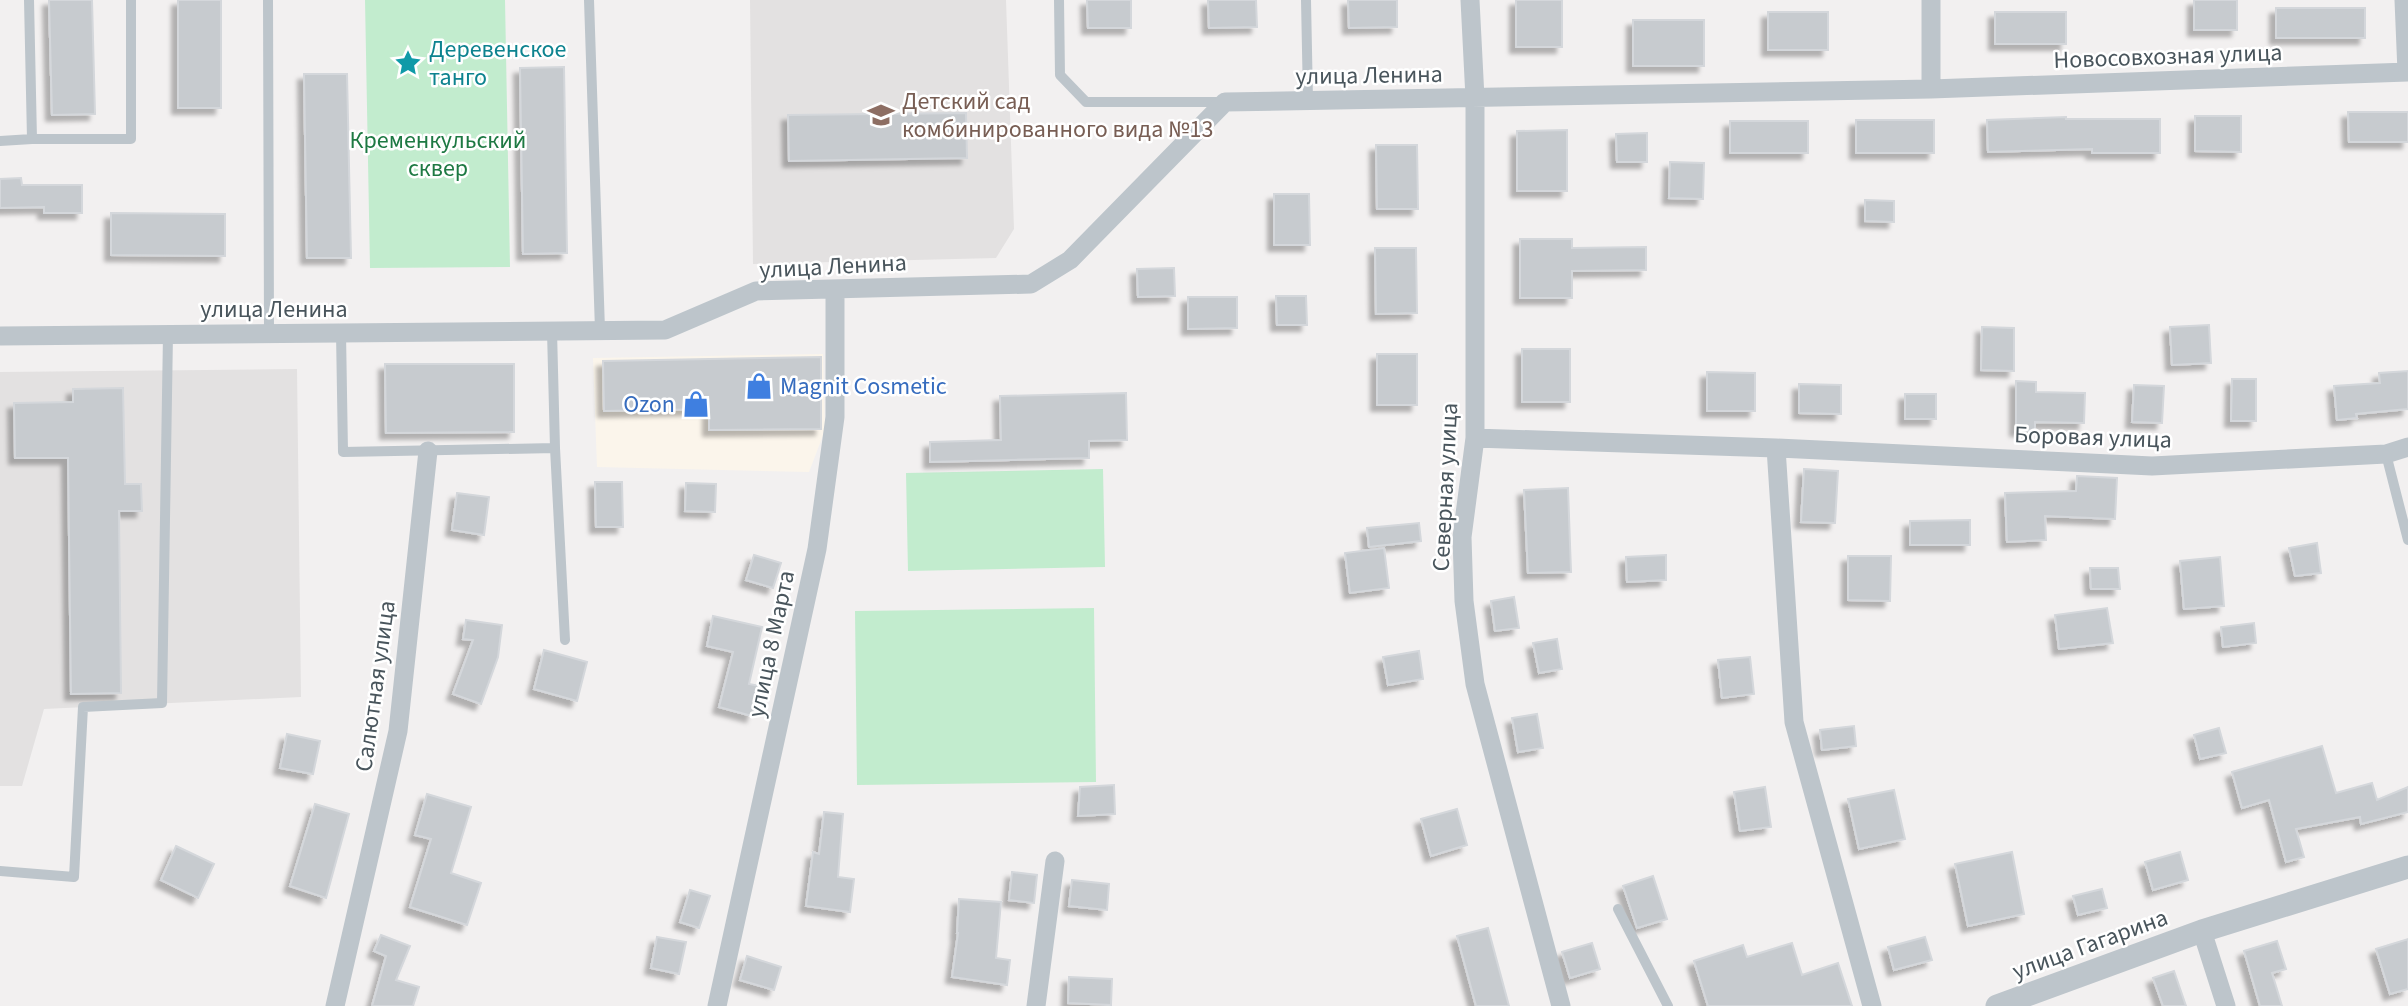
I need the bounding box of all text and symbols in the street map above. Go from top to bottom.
place label: Деревенское танго [429,32,567,95]
street label: Новосовхозная улица [2053,35,2283,78]
place icon: Деревенское танго [393,48,423,78]
street label: улица Ленина [1295,57,1443,94]
place label: Детский сад комбинированного вида №13 [902,84,1213,147]
school or university icon: Детский сад комбинированного вида №13 [866,100,896,130]
park label: Кременкульский сквер [350,123,526,186]
street label: улица Ленина [759,245,908,288]
street label: улица Ленина [200,292,348,327]
place label: Magnit Cosmetic [780,369,947,404]
shop icon: Magnit Cosmetic [744,371,774,401]
place label: Ozon [623,387,675,422]
shop icon: Ozon [681,389,711,419]
street label: Северная улица [1424,402,1467,572]
street label: Боровая улица [2014,417,2172,458]
street label: улица 8 Марта [739,567,804,721]
street label: Салютная улица [346,598,405,774]
street label: улица Гагарина [2008,900,2173,989]

